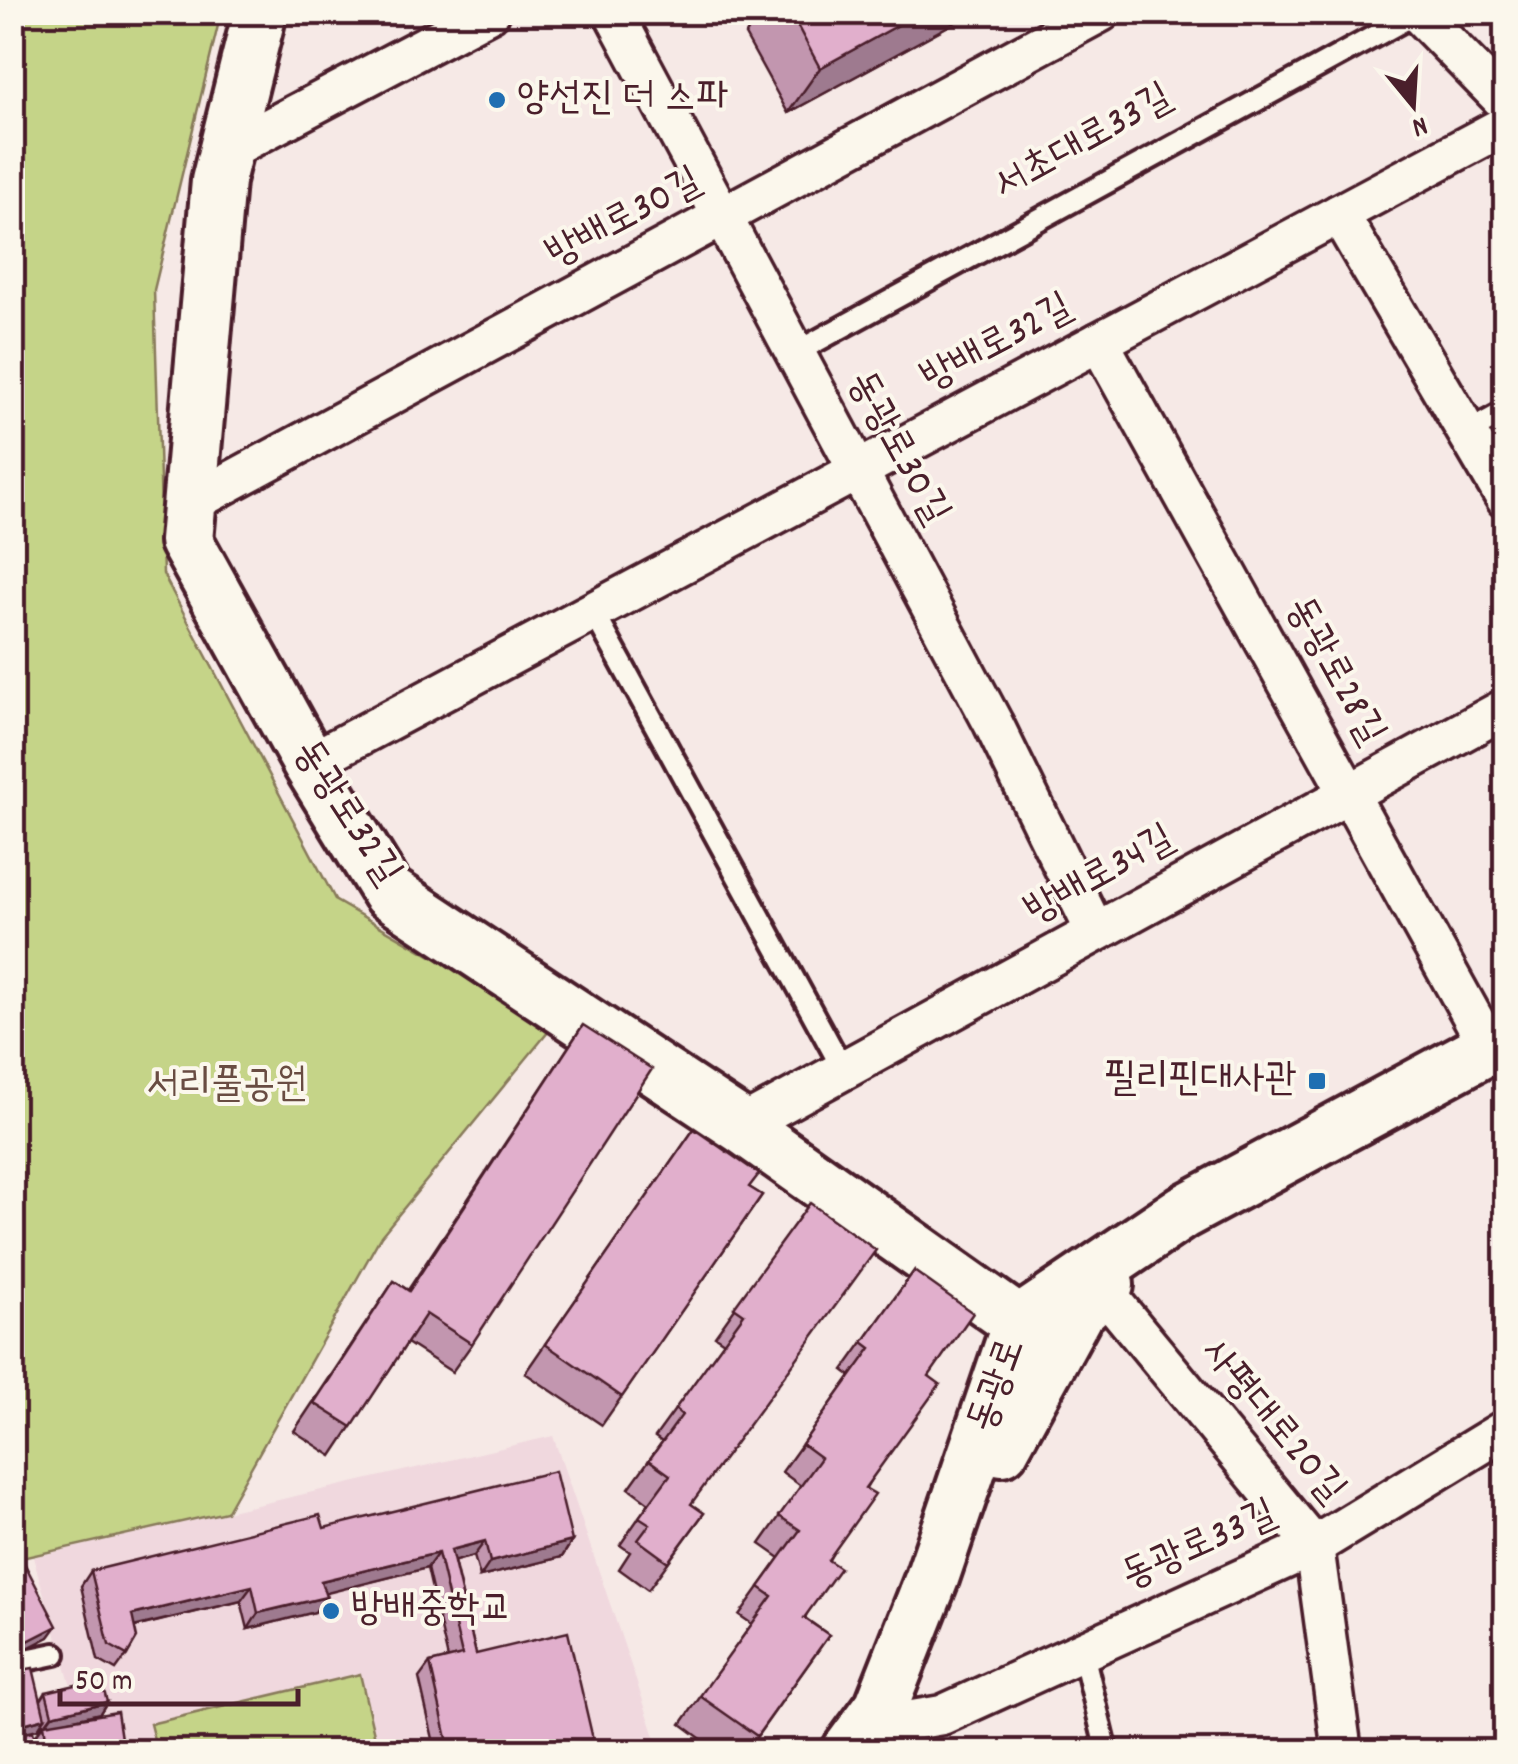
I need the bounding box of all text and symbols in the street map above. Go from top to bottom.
north arrow [1363,55,1463,155]
street label: 서초대로33길 [984,71,1184,217]
place label: 양선진 더 스파 [517,72,728,129]
marker: 양선진 더 스파 [486,89,508,111]
text: N [1406,103,1432,145]
street label: 방배로30길 [537,155,713,285]
street label: 방배로32길 [912,281,1084,409]
street label: 동광로30길 [830,362,962,536]
street label: 동광로28길 [1269,587,1397,757]
street label: 동광로32길 [276,730,414,898]
street label: 방배로34길 [1016,813,1186,941]
place label: 필리핀대사관 [1104,1053,1297,1110]
park label: 서리풀공원 [147,1059,307,1116]
marker: 필리핀대사관 [1306,1070,1328,1092]
street label: 사평대로20길 [1185,1328,1357,1518]
street label: 동광로 [956,1331,1042,1441]
street label: 동광로33길 [1113,1488,1287,1606]
place label: 방배중학교 [351,1583,512,1640]
marker: 방배중학교 [320,1600,342,1622]
scale bar [60,1644,298,1706]
text: 50 m [75,1662,133,1705]

